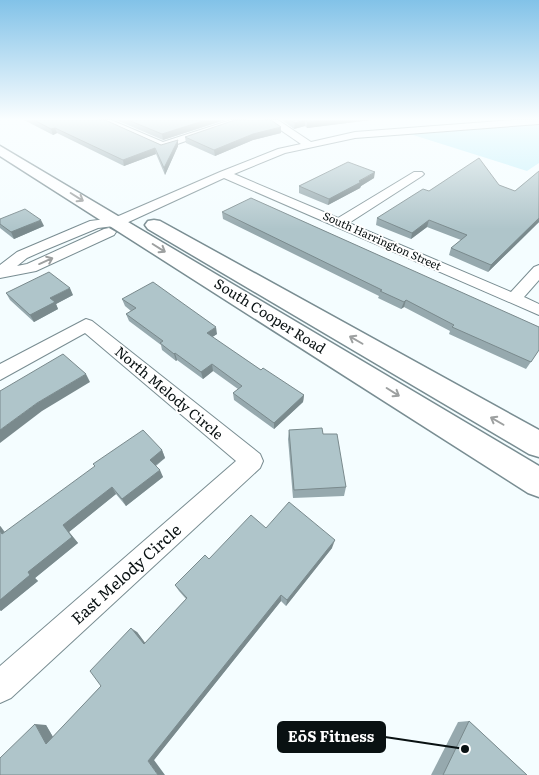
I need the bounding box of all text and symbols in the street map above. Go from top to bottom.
one-way arrow [69,192,83,202]
street label: South Harrington Street [321,207,445,274]
one-way arrow [151,243,165,253]
one-way arrow [38,255,53,265]
street label: South Cooper Road [211,273,330,358]
one-way arrow [349,335,363,345]
street label: North Melody Circle [111,341,228,443]
one-way arrow [385,388,399,398]
one-way arrow [490,416,504,426]
street label: East Melody Circle [65,517,186,629]
callout: EōS Fitness [278,722,385,752]
text: EōS Fitness [288,724,375,747]

